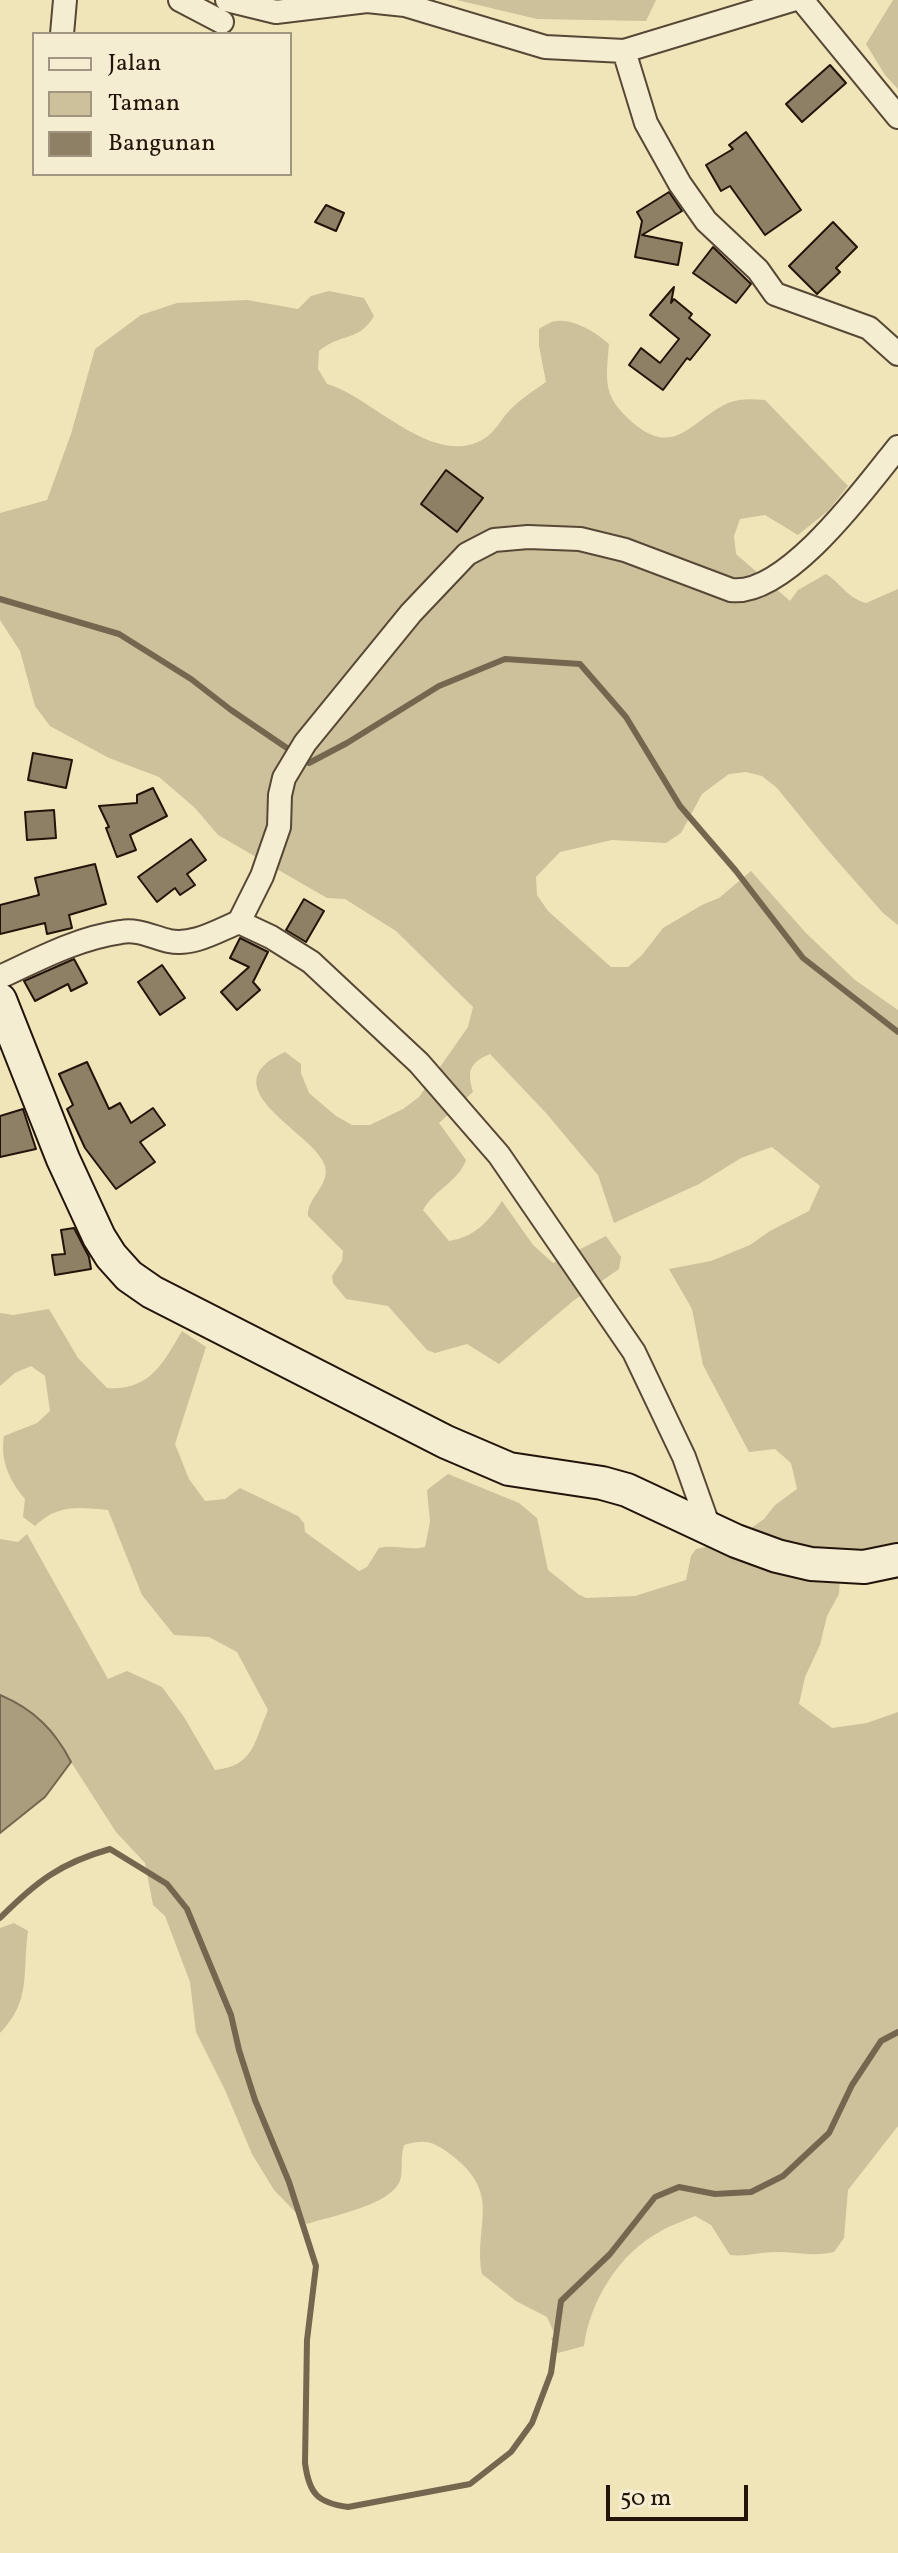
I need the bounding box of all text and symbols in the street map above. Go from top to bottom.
legend [32,32,292,176]
text: Jalan [108,47,161,81]
text: Taman [108,87,180,121]
text: Bangunan [108,127,216,161]
scale bar [610,2469,752,2519]
text: 50 m [620,2482,672,2516]

